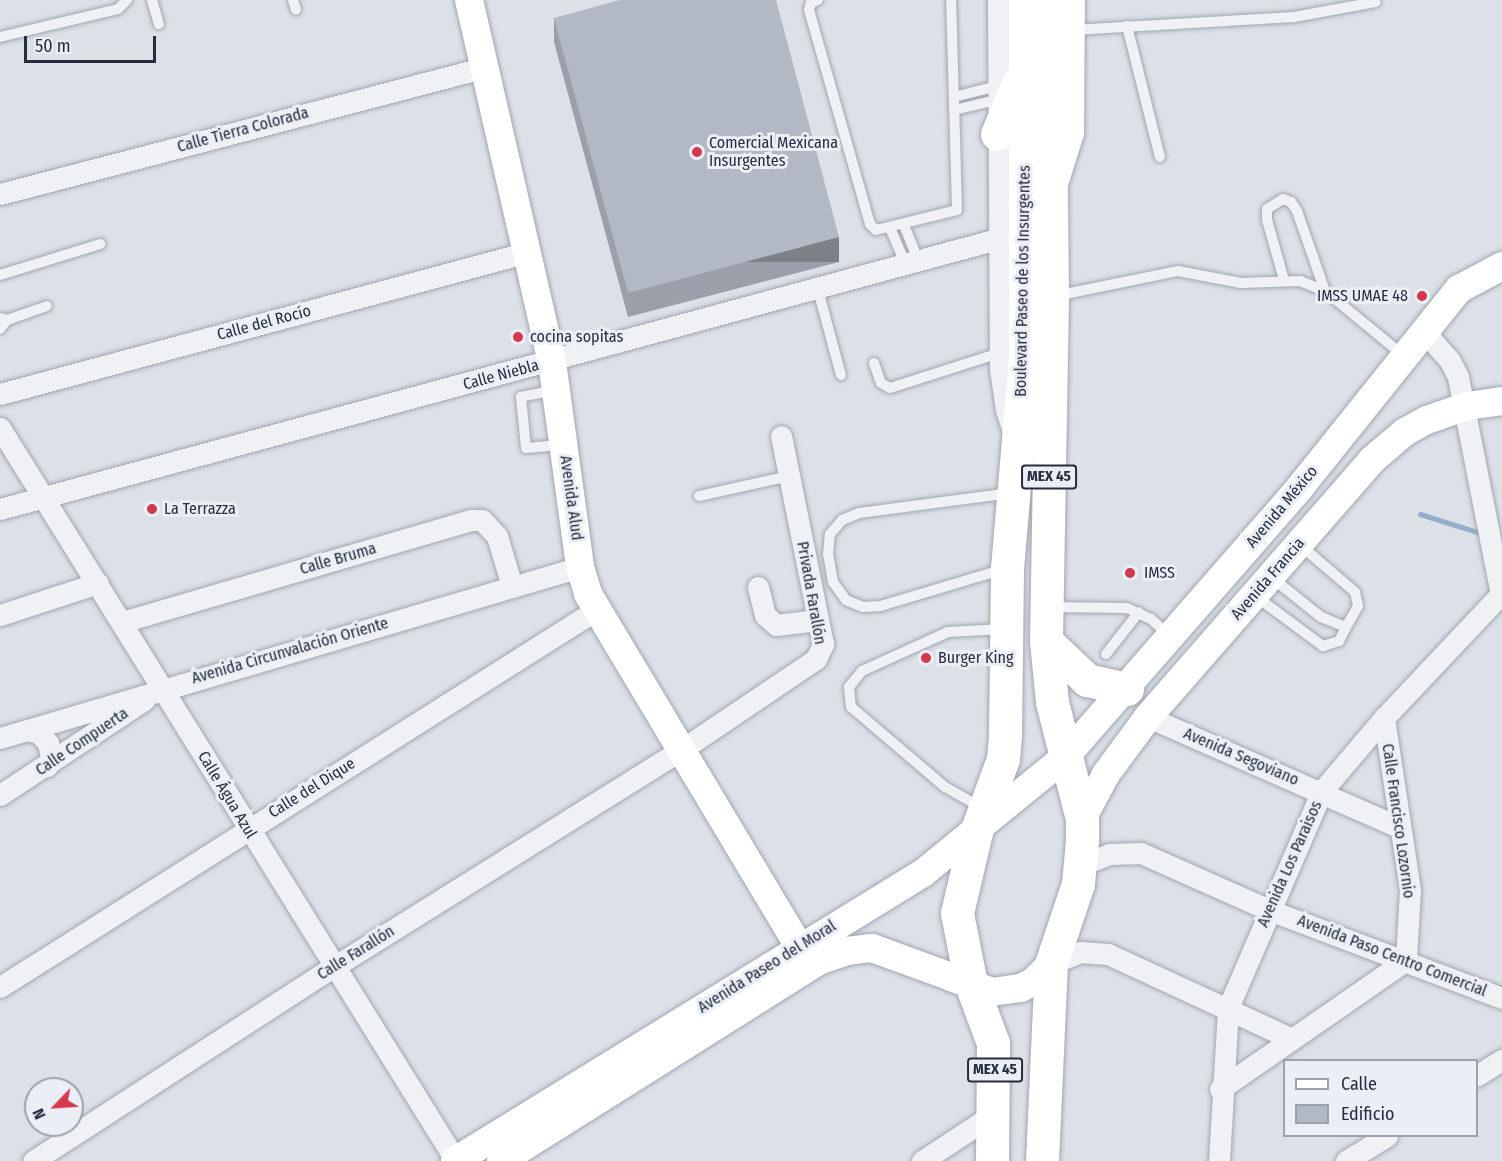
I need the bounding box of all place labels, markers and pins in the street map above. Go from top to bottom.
place label: Comercial Mexicana Insurgentes [709,133,838,171]
marker: Comercial Mexicana Insurgentes [690,145,704,159]
place label: IMSS UMAE 48 [1317,286,1408,306]
marker: IMSS UMAE 48 [1413,287,1431,305]
place label: cocina sopitas [530,327,623,347]
marker: cocina sopitas [511,330,525,344]
place label: La Terrazza [164,499,236,519]
marker: La Terrazza [145,502,159,516]
place label: IMSS [1144,563,1175,583]
marker: IMSS [1121,564,1139,582]
place label: Burger King [938,648,1013,668]
marker: Burger King [919,651,933,665]

